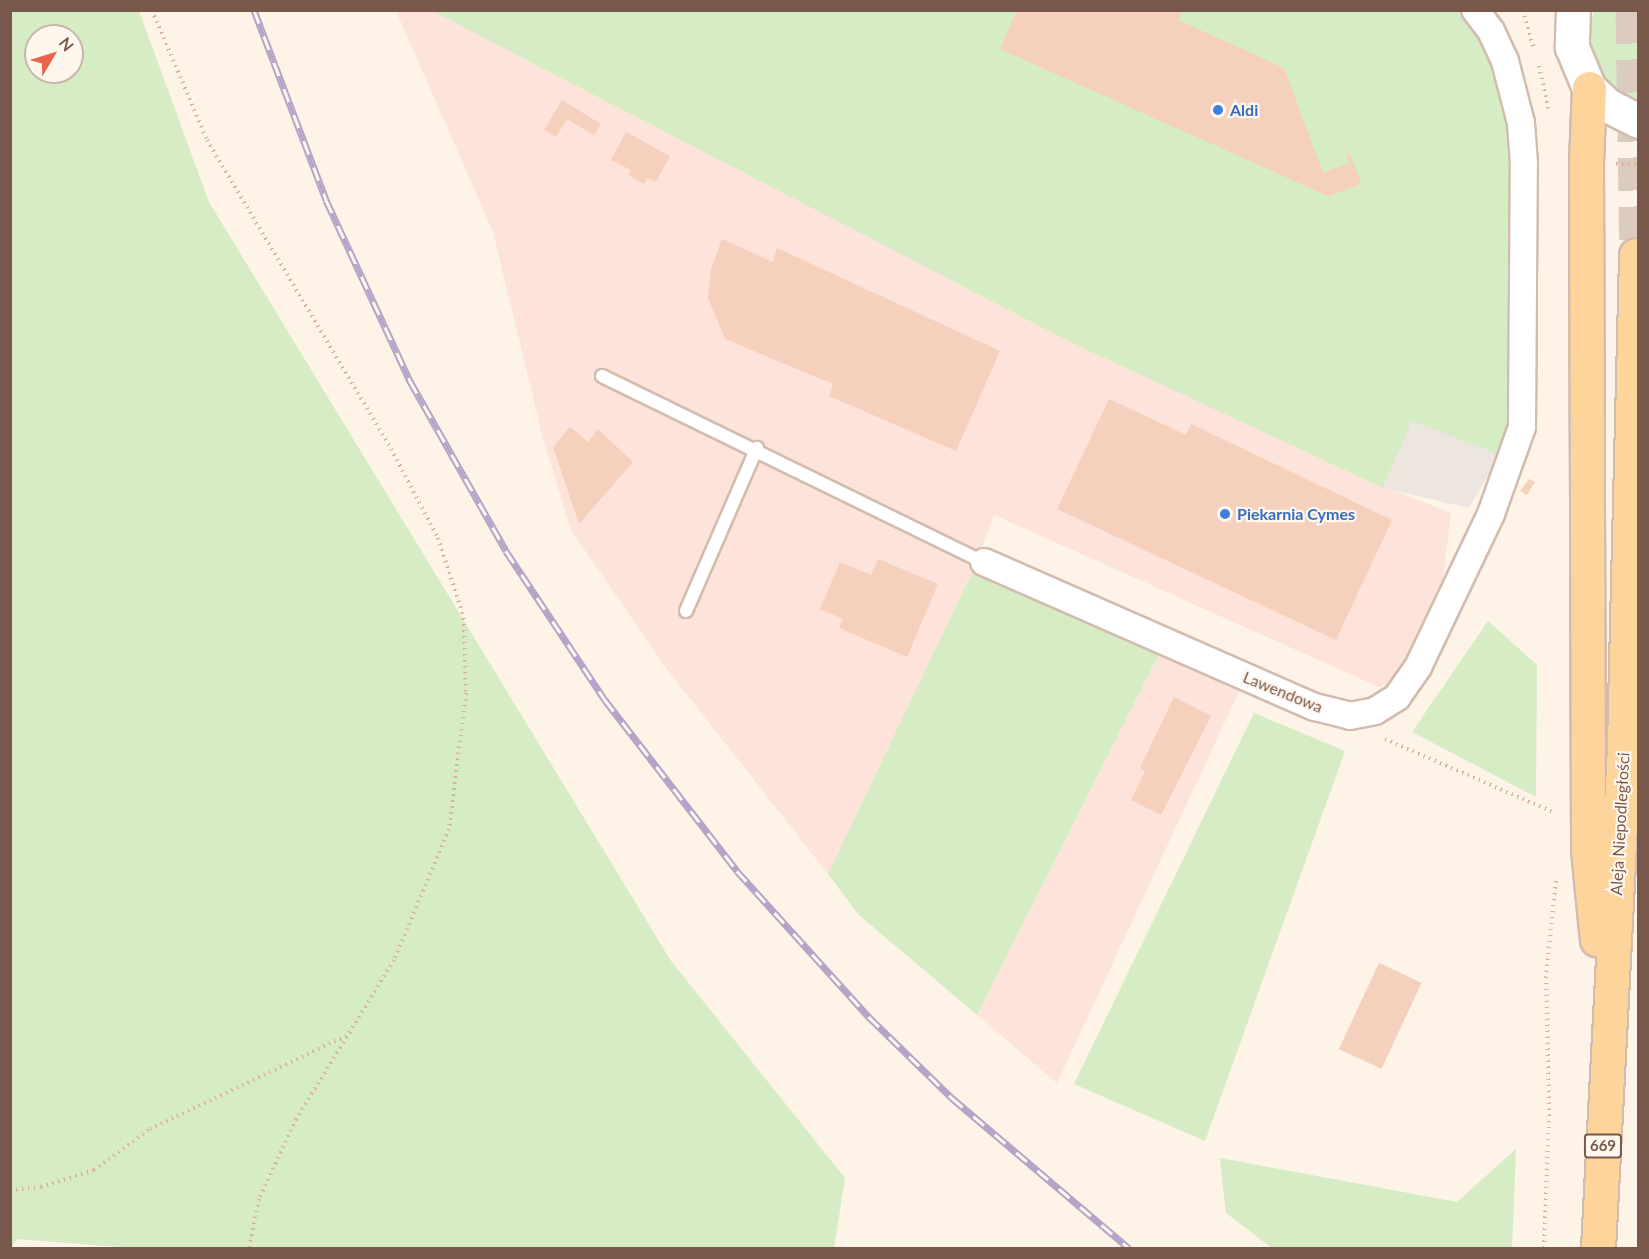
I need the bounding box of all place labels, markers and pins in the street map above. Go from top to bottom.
place label: Aldi [1230,100,1258,120]
marker: Aldi [1211,103,1225,117]
place label: Piekarnia Cymes [1237,504,1355,524]
marker: Piekarnia Cymes [1218,507,1232,521]

